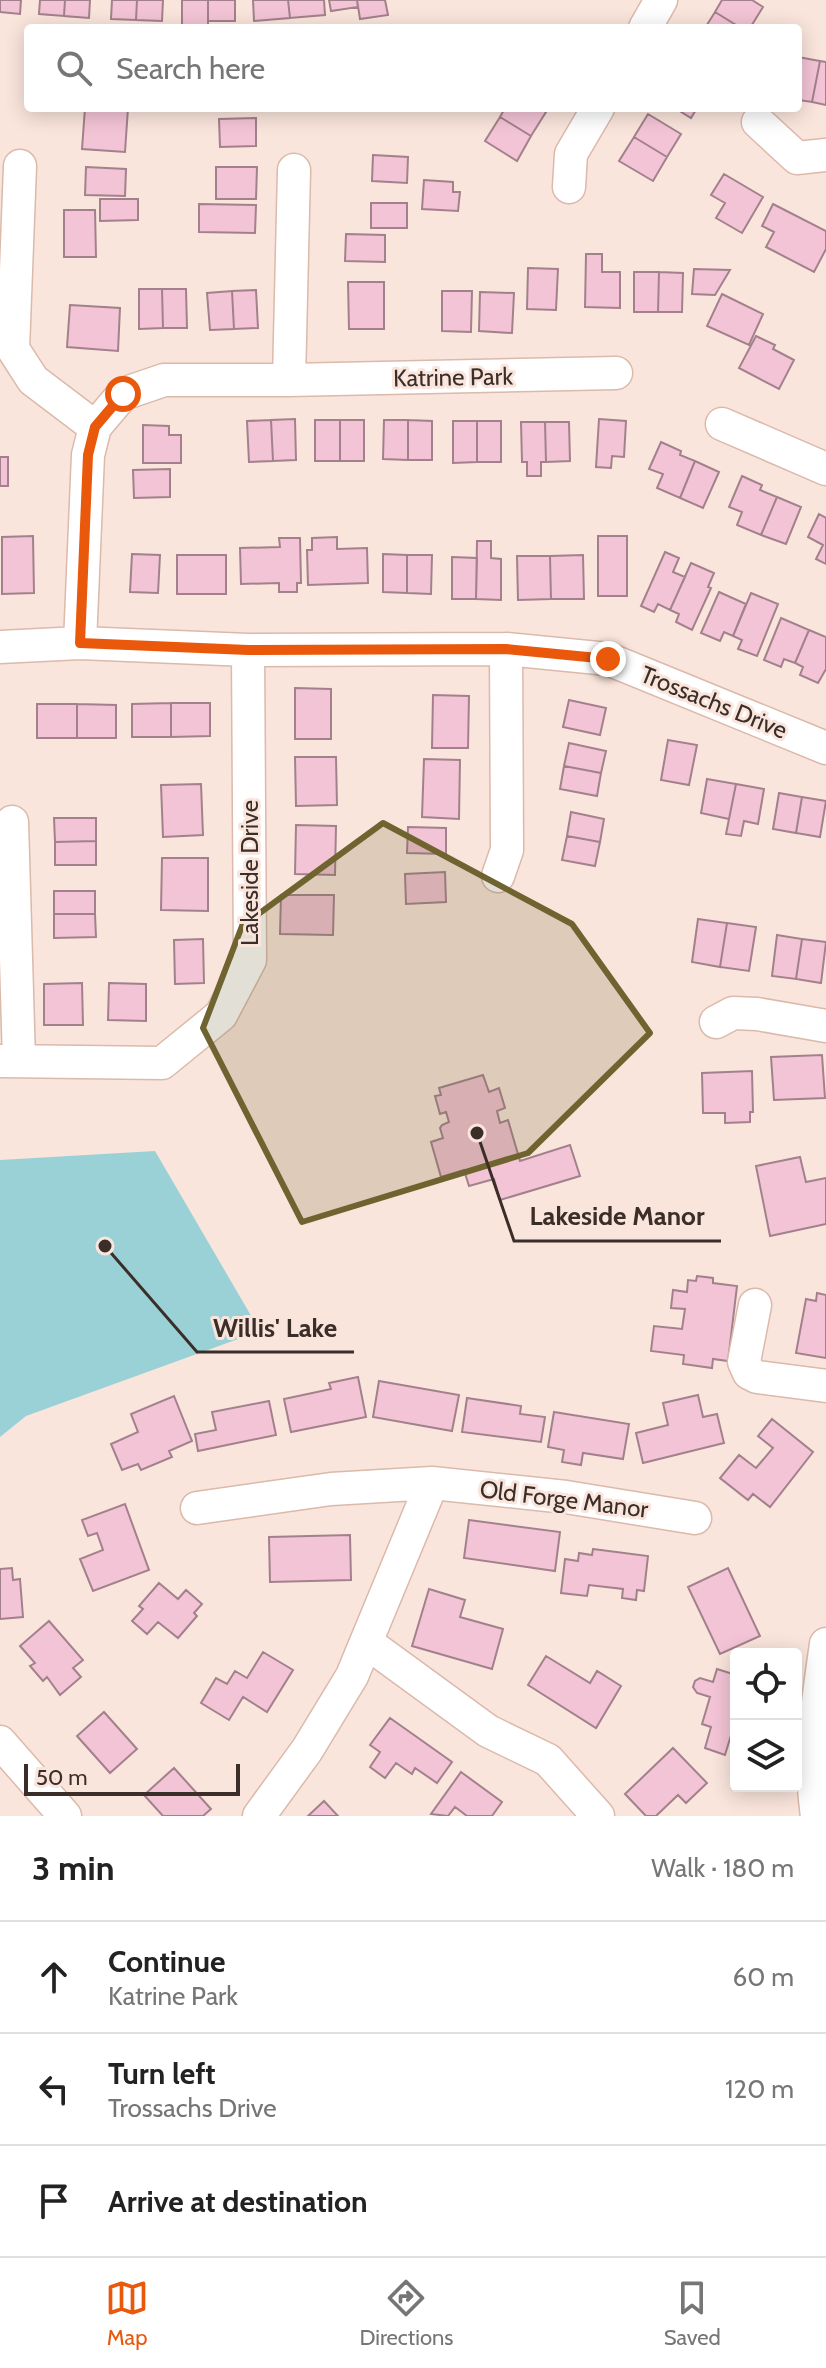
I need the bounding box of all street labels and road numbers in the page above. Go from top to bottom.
street label: Katrine Park [393,361,513,393]
street label: Trossachs Drive [636,659,792,745]
street label: Lakeside Drive [235,800,264,946]
street label: Old Forge Manor [478,1474,650,1524]

